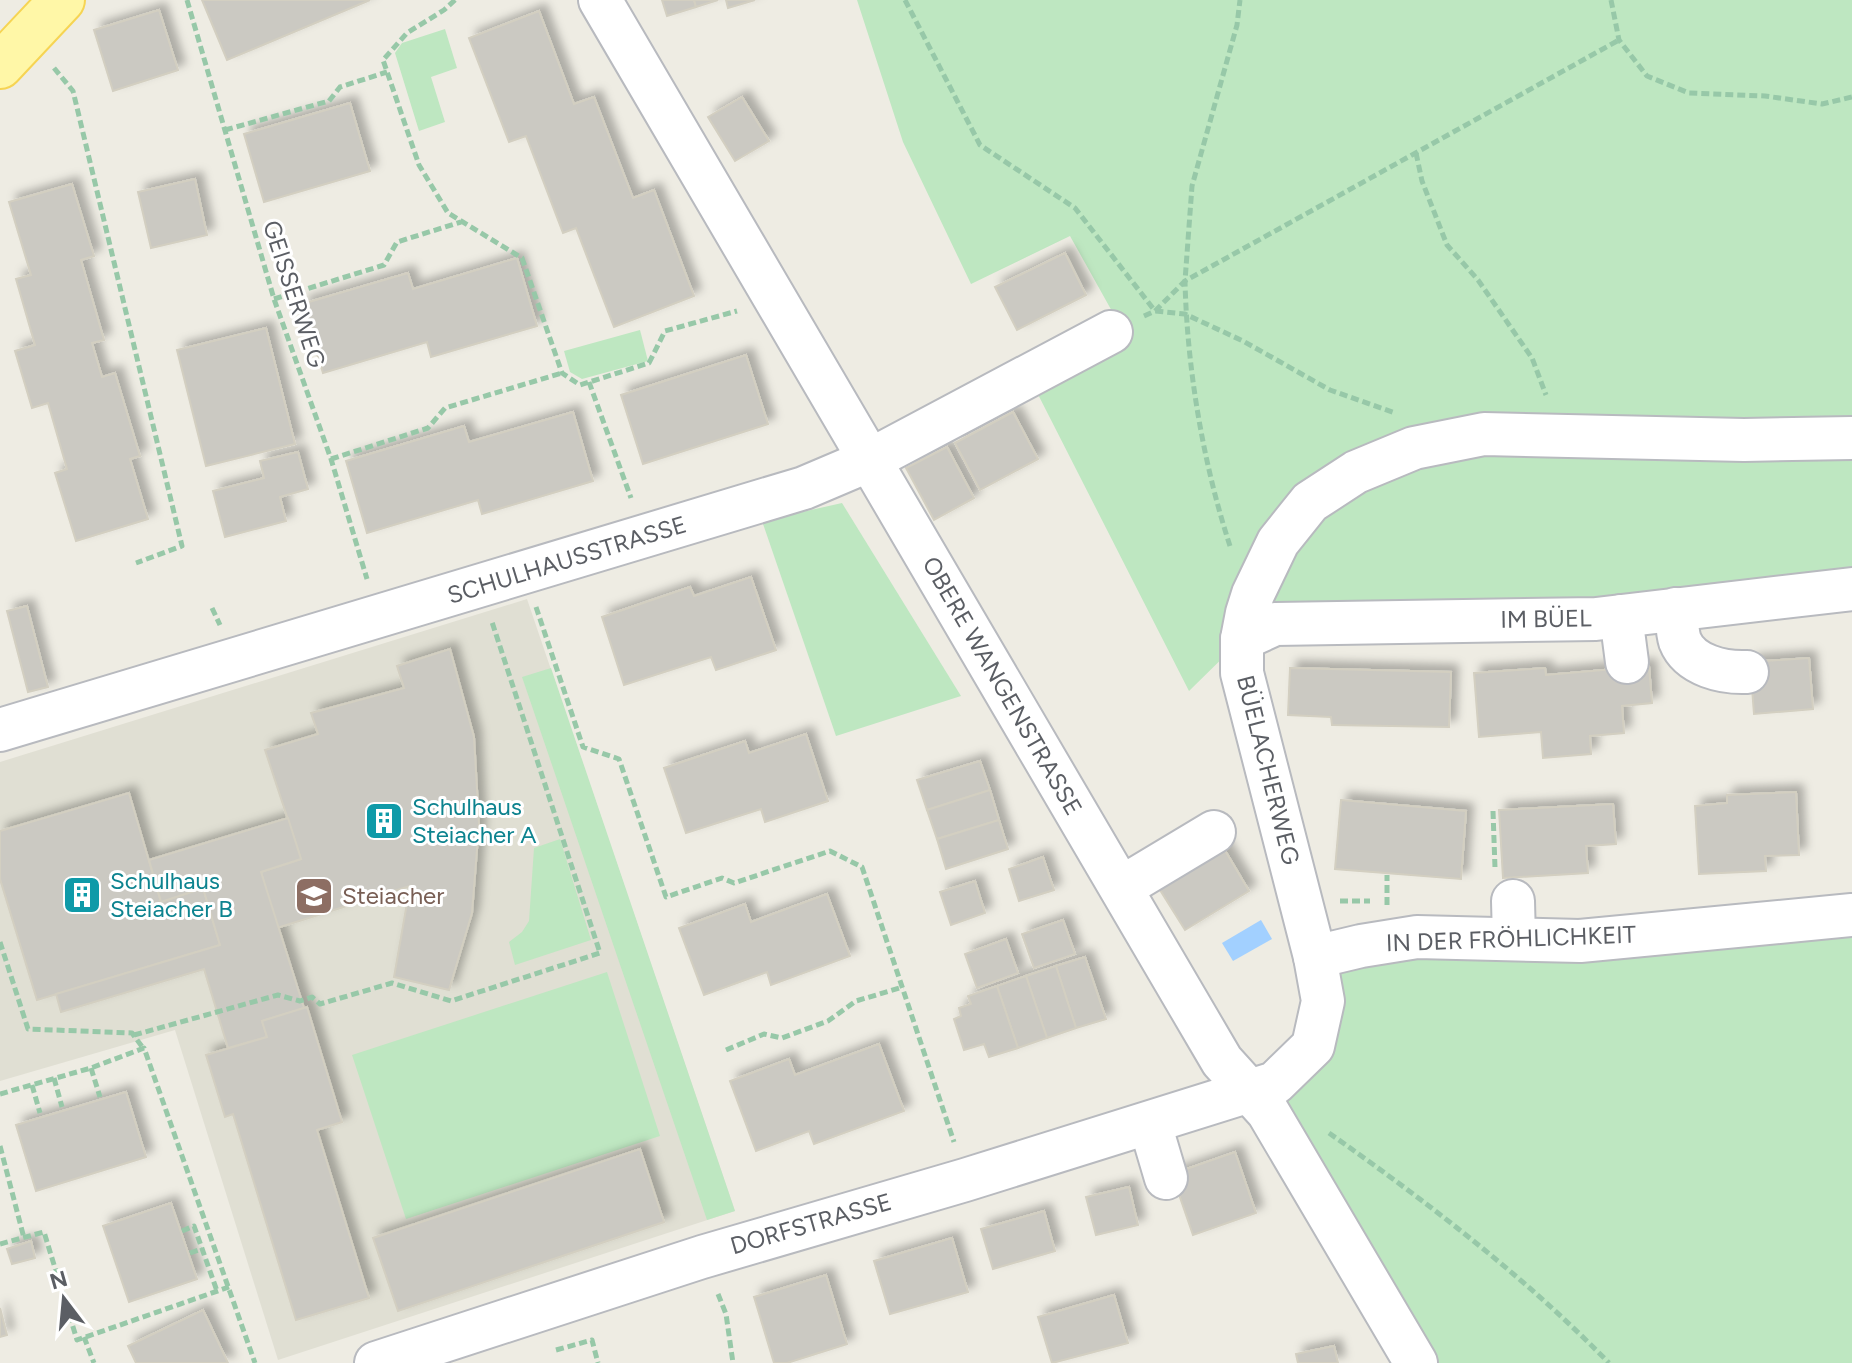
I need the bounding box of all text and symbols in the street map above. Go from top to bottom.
street label: GEISSERWEG [257,217,332,371]
street label: SCHULHAUSSTRASSE [444,509,690,610]
street label: OBERE WANGENSTRASSE [916,551,1088,820]
street label: IM BÜEL [1500,603,1592,634]
street label: BÜELACHERWEG [1231,672,1306,868]
place label: Schulhaus Steiacher A [412,792,537,849]
building icon: Schulhaus Steiacher A [363,800,405,842]
place label: Schulhaus Steiacher B [110,866,233,923]
building icon: Schulhaus Steiacher B [61,874,103,916]
school or university icon: Steiacher [293,875,335,917]
place label: Steiacher [342,881,444,910]
street label: IN DER FRÖHLICHKEIT [1385,920,1637,957]
street label: DORFSTRASSE [727,1187,895,1260]
north arrow [24,1259,104,1339]
text: N [47,1265,71,1296]

